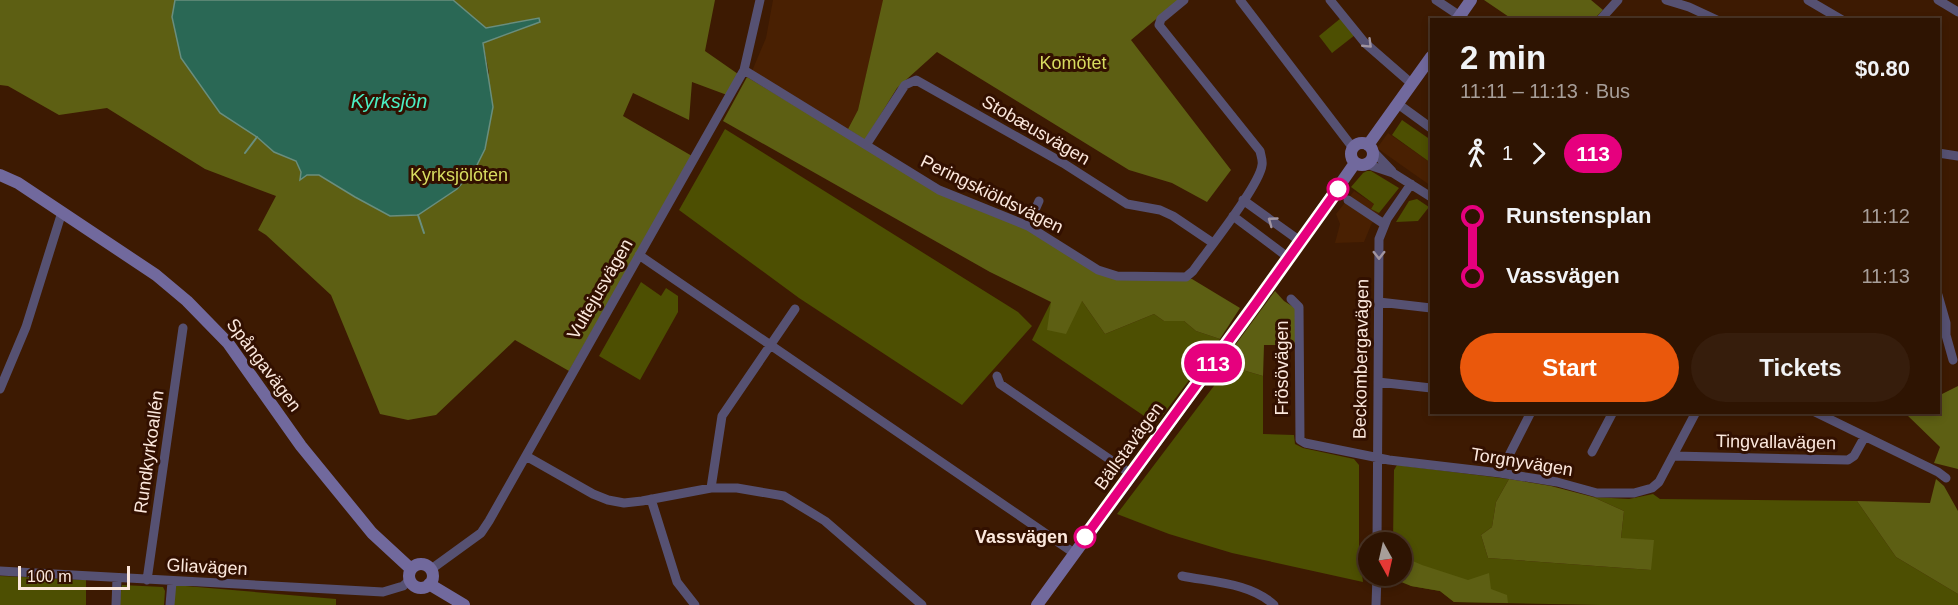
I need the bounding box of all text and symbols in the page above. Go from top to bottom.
one-way arrow [1361,37,1372,48]
text: 2 min [1460,39,1546,76]
park label: Komötet [1039,53,1107,73]
text: $0.80 [1855,56,1910,81]
text: 11:11 – 11:13 · Bus [1460,80,1630,102]
water label: Kyrksjön [351,90,427,112]
street label: Stobæusvägen [979,91,1093,169]
icon: walk [1460,137,1493,170]
icon: forward [1522,137,1555,170]
text: 1 [1502,142,1513,164]
text: 113 [1576,142,1610,165]
street label: Peringskiöldsvägen [917,151,1067,237]
park label: Kyrksjölöten [410,165,508,185]
unlabelled marker [1327,178,1349,200]
text: Runstensplan [1506,203,1651,228]
text: 11:12 [1861,205,1910,227]
one-way arrow [1267,217,1278,228]
street label: Vultejusvägen [563,235,637,343]
one-way arrow [1373,250,1385,259]
text: Vassvägen [1506,263,1620,288]
text: 11:13 [1861,265,1910,287]
street label: Beckombergavägen [1350,279,1372,439]
street label: Spångavägen [223,315,305,415]
street label: Frösövägen [1272,320,1292,416]
button: Start [1460,333,1679,402]
button: Tickets [1691,333,1910,402]
line badge: 113 [1178,344,1248,382]
text: 113 [1196,352,1230,375]
street label: Rundkyrkoallén [130,389,168,515]
street label: Bällstavägen [1091,398,1167,494]
street label: Tingvallavägen [1716,431,1836,453]
street label: Torgnyvägen [1470,444,1574,480]
marker: Vassvägen [1074,526,1096,548]
place label: Vassvägen [975,527,1068,547]
north arrow [1358,532,1412,586]
map controls [1358,532,1412,586]
street label: Gliavägen [166,555,248,579]
scale bar [18,563,130,590]
text: 100 m [27,568,71,585]

